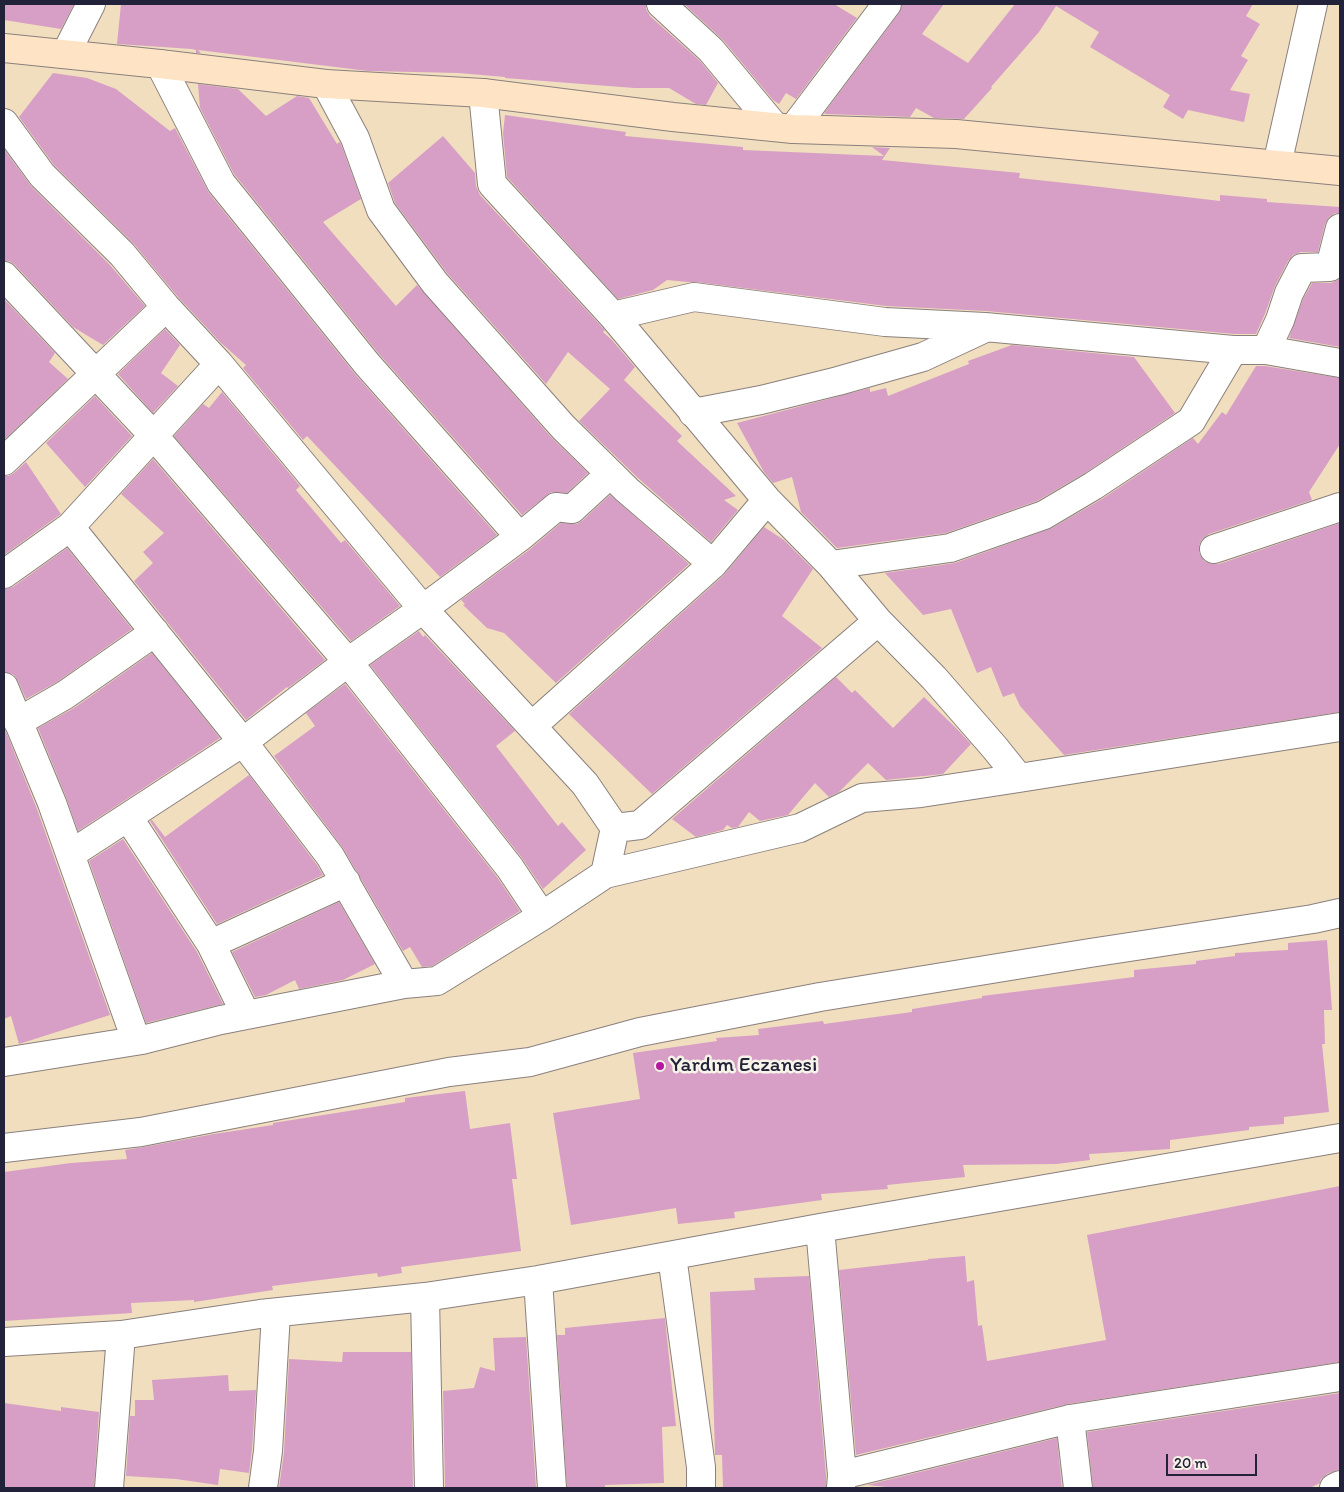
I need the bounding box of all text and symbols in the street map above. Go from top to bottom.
place label: Yardım Eczanesi [670,1053,817,1079]
marker: Yardım Eczanesi [654,1060,666,1072]
scale bar [1169,1444,1260,1476]
text: 20 m [1174,1454,1207,1472]

